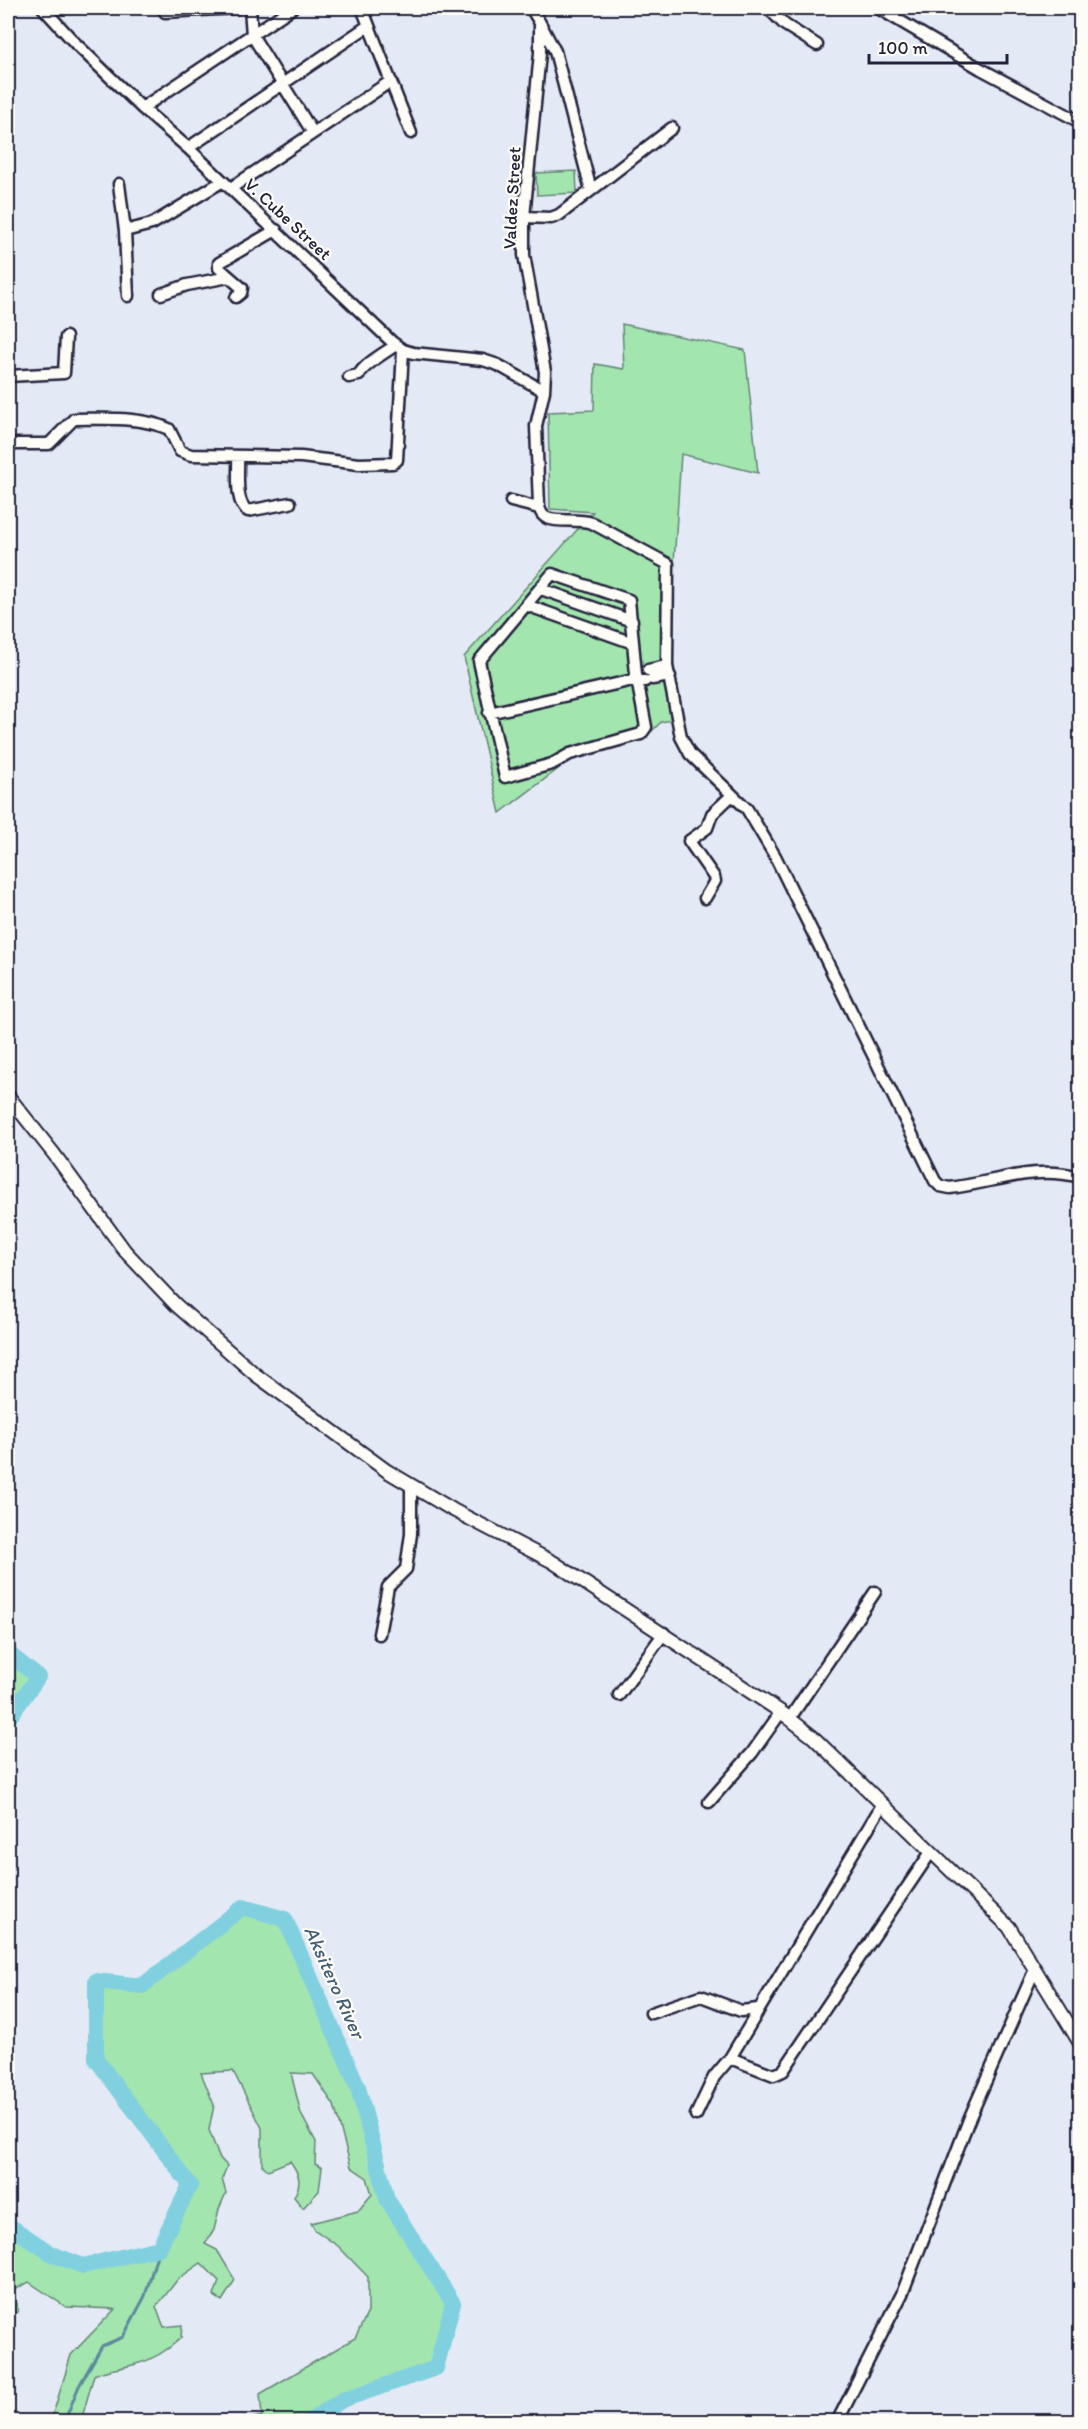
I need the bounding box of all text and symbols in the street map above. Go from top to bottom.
scale bar [869,27,1007,65]
text: 100 m [878,37,928,59]
street label: Valdez Street [498,146,526,250]
street label: V. Cube Street [240,173,336,265]
water label: Aksitero River [299,1922,371,2044]

